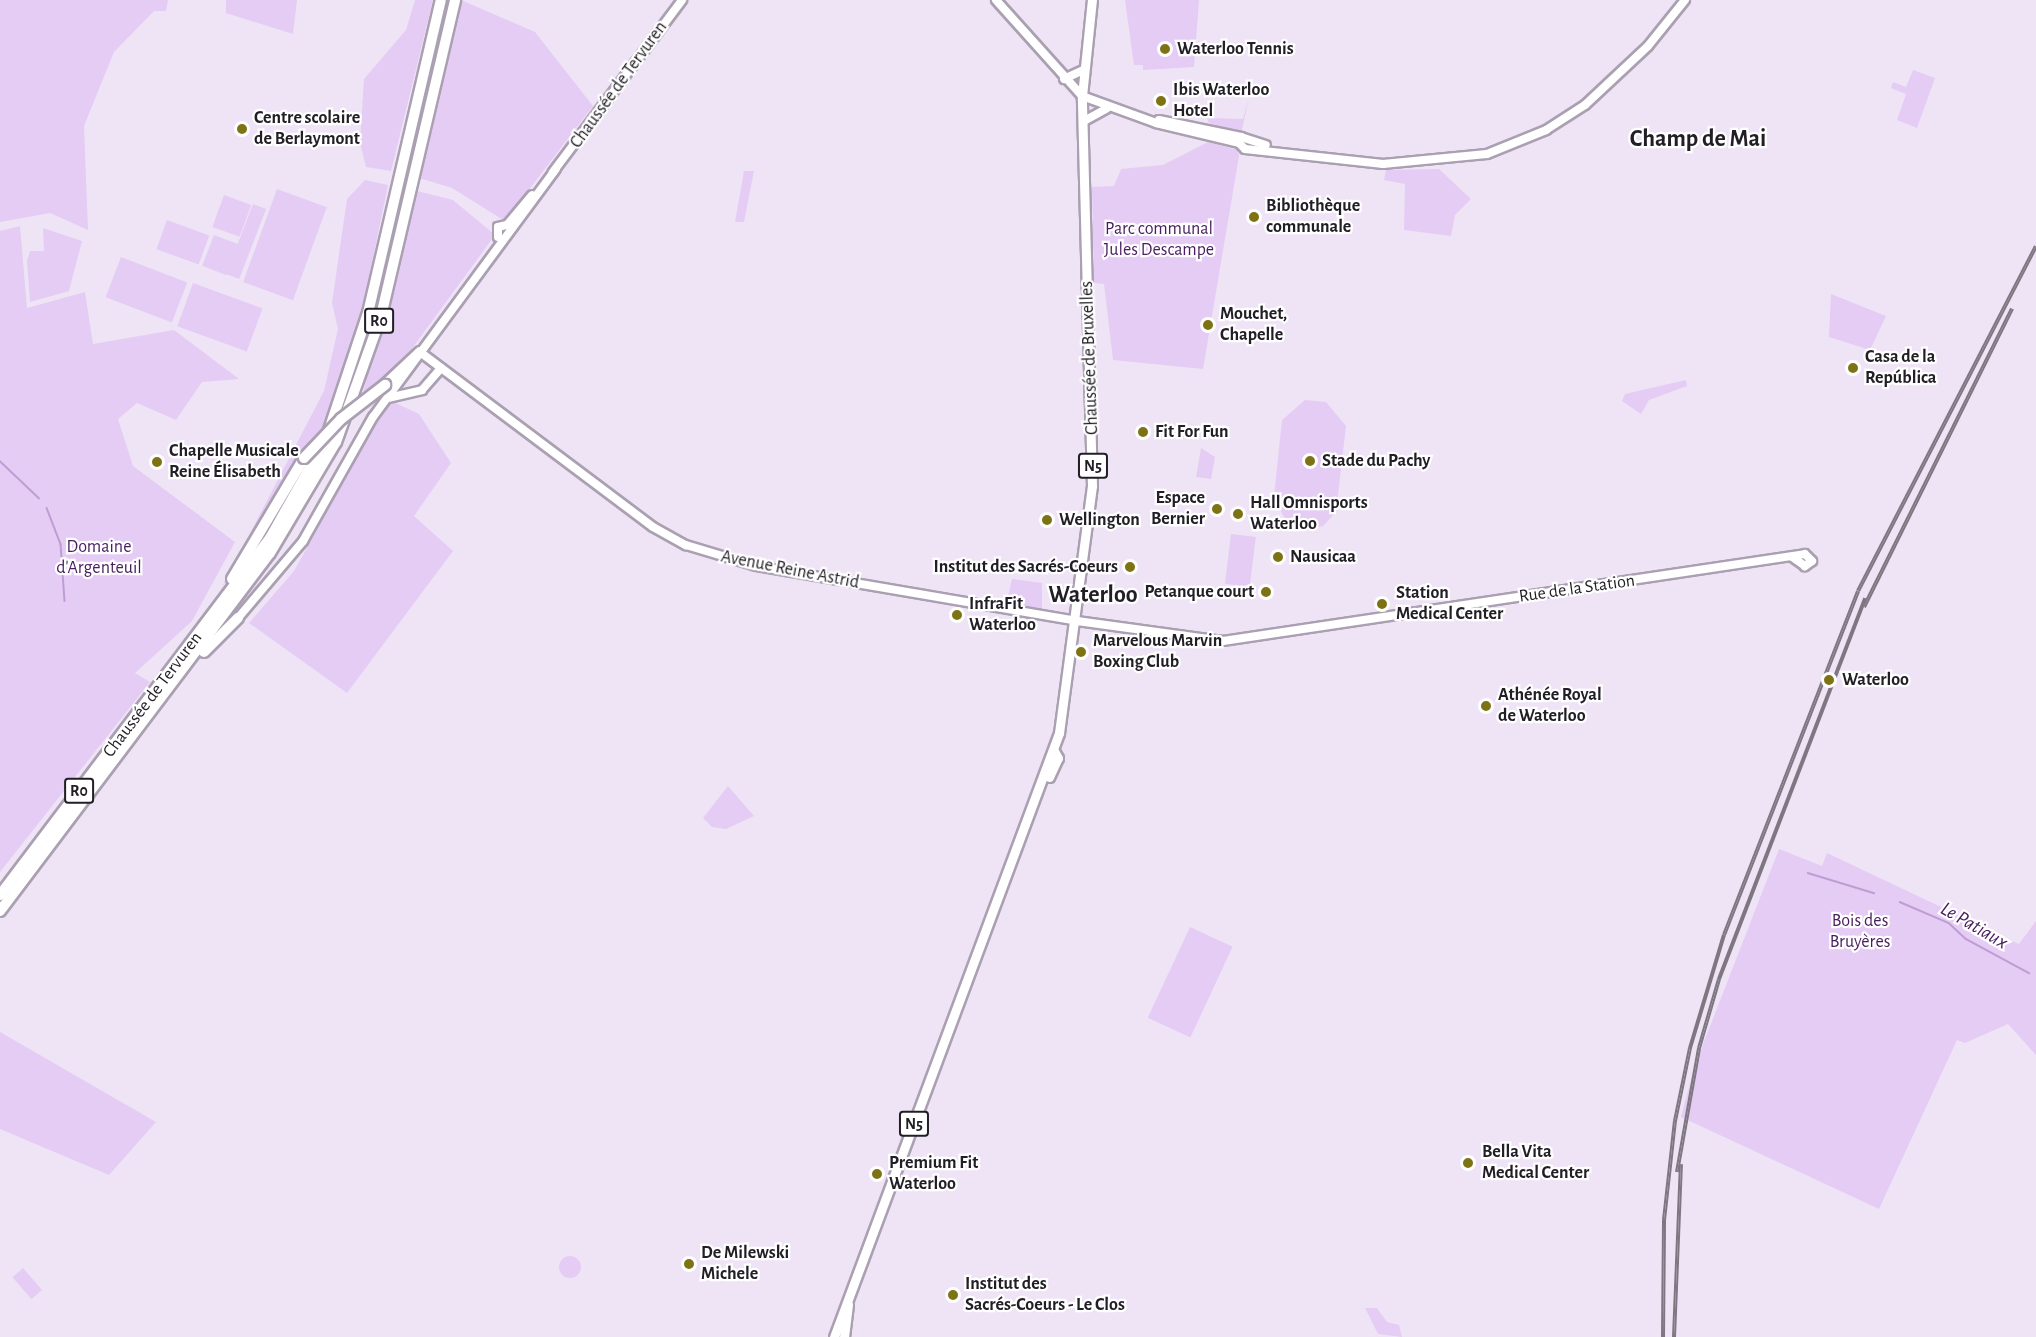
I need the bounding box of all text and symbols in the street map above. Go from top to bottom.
street label: Chaussée de Tervuren [566,17,672,153]
place label: Waterloo Tennis [1177,38,1294,60]
marker: Waterloo Tennis [1158,42,1172,56]
place label: Ibis Waterloo Hotel [1173,80,1269,122]
marker: Ibis Waterloo Hotel [1154,94,1168,108]
place label: Centre scolaire de Berlaymont [254,108,360,150]
marker: Centre scolaire de Berlaymont [235,122,249,136]
district label: Champ de Mai [1630,126,1766,154]
place label: Bibliothèque communale [1266,196,1360,238]
marker: Bibliothèque communale [1247,210,1261,224]
park label: Parc communal Jules Descampe [1104,219,1214,262]
street label: Chaussée de Bruxelles [1077,281,1103,435]
place label: Mouchet, Chapelle [1220,304,1287,346]
road number: R0 [364,308,394,334]
marker: Mouchet, Chapelle [1201,318,1215,332]
place label: Casa de la República [1865,347,1936,389]
marker: Casa de la República [1846,361,1860,375]
place label: Fit For Fun [1155,421,1229,443]
marker: Fit For Fun [1136,425,1150,439]
place label: Chapelle Musicale Reine Élisabeth [169,441,299,484]
place label: Stade du Pachy [1322,450,1430,472]
road number: N5 [1076,453,1110,479]
marker: Stade du Pachy [1303,454,1317,468]
marker: Chapelle Musicale Reine Élisabeth [150,455,164,469]
place label: Espace Bernier [1151,488,1205,530]
place label: Hall Omnisports Waterloo [1250,493,1368,536]
marker: Espace Bernier [1210,502,1224,516]
marker: Hall Omnisports Waterloo [1231,507,1245,521]
place label: Wellington [1059,509,1140,531]
marker: Wellington [1040,513,1054,527]
park label: Domaine d'Argenteuil [56,537,142,580]
street label: Avenue Reine Astrid [719,546,861,594]
place label: Nausicaa [1290,546,1356,568]
marker: Nausicaa [1271,550,1285,564]
place label: Institut des Sacrés-Coeurs [934,556,1118,578]
marker: Institut des Sacrés-Coeurs [1123,560,1137,574]
street label: Rue de la Station [1518,570,1636,608]
place label: Petanque court [1144,581,1254,603]
district label: Waterloo [1048,582,1138,610]
place label: Station Medical Center [1396,583,1503,626]
marker: Petanque court [1259,585,1273,599]
place label: InfraFit Waterloo [969,594,1036,636]
marker: Station Medical Center [1373,595,1391,613]
marker: InfraFit Waterloo [950,608,964,622]
street label: Chaussée de Tervuren [99,628,207,762]
place label: Marvelous Marvin Boxing Club [1093,631,1222,674]
marker: Marvelous Marvin Boxing Club [1074,645,1088,659]
place label: Waterloo [1842,669,1909,691]
marker: Waterloo [1820,671,1838,689]
place label: Athénée Royal de Waterloo [1498,685,1602,728]
marker: Athénée Royal de Waterloo [1479,699,1493,713]
road number: R0 [64,778,94,804]
water label: Le Patiaux [1936,897,2012,955]
park label: Bois des Bruyères [1830,911,1890,954]
road number: N5 [898,1111,930,1137]
place label: Bella Vita Medical Center [1482,1142,1589,1184]
place label: Premium Fit Waterloo [889,1153,978,1196]
marker: Bella Vita Medical Center [1459,1154,1477,1172]
marker: Premium Fit Waterloo [870,1167,884,1181]
place label: De Milewski Michele [701,1243,789,1286]
marker: De Milewski Michele [682,1257,696,1271]
place label: Institut des Sacrés-Coeurs - Le Clos [965,1274,1125,1316]
marker: Institut des Sacrés-Coeurs - Le Clos [946,1288,960,1302]

